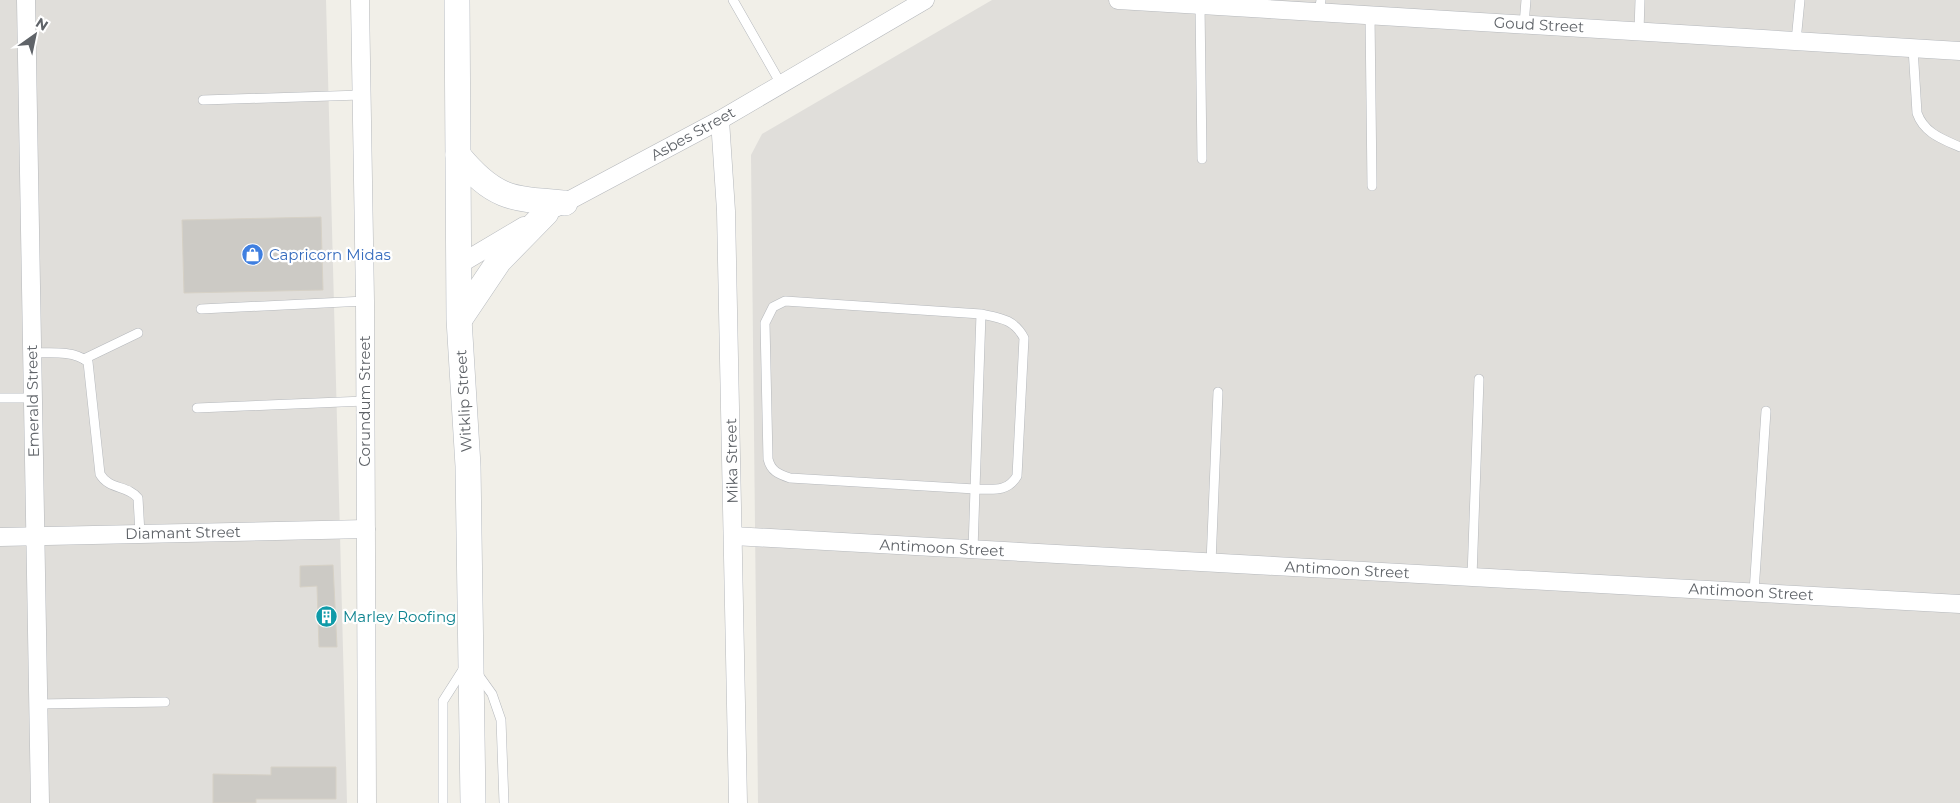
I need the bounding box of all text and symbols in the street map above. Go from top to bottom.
north arrow [10,10,60,60]
text: N [32,13,52,35]
street label: Goud Street [1493,13,1585,36]
street label: Asbes Street [647,103,738,165]
shop icon: Capricorn Midas [241,243,265,267]
place label: Capricorn Midas [269,245,391,264]
street label: Corundum Street [355,335,374,467]
street label: Emerald Street [22,344,43,458]
street label: Witklip Street [451,349,476,453]
street label: Mika Street [721,418,742,504]
street label: Diamant Street [125,522,241,543]
street label: Antimoon Street [879,535,1005,560]
street label: Antimoon Street [1284,557,1410,582]
street label: Antimoon Street [1688,579,1814,604]
building icon: Marley Roofing [315,605,339,629]
place label: Marley Roofing [343,607,456,626]

